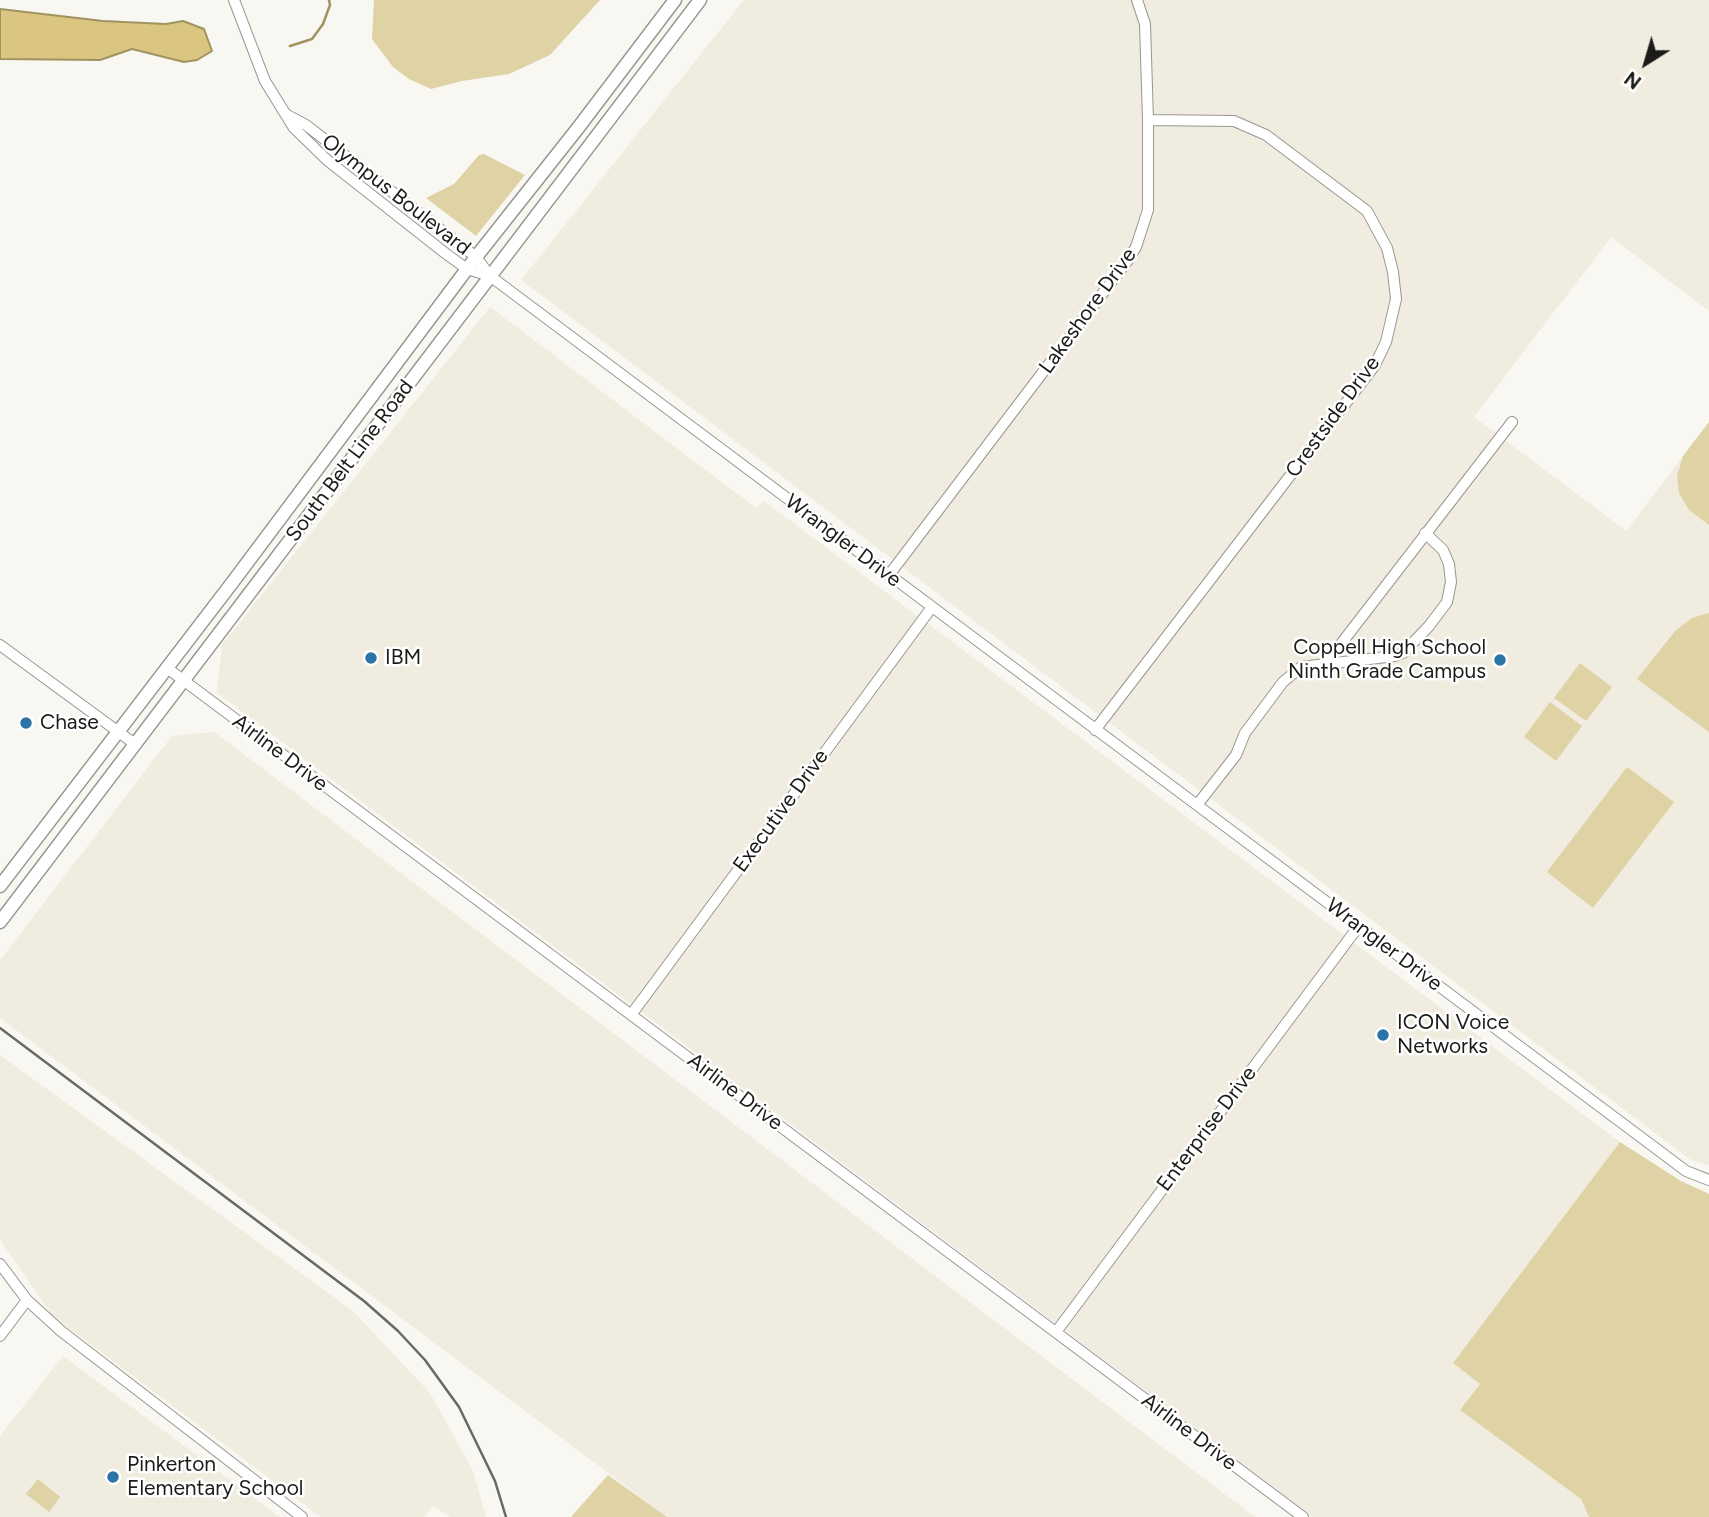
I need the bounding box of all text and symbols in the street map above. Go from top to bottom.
north arrow [1611,28,1681,98]
text: N [1620,67,1646,94]
street label: Olympus Boulevard [316,129,476,261]
street label: Lakeshore Drive [1034,243,1142,379]
street label: Crestside Drive [1281,352,1385,482]
street label: South Belt Line Road [281,375,419,547]
street label: Wrangler Drive [780,489,906,593]
place label: Coppell High School Ninth Grade Campus [1288,635,1486,685]
place label: IBM [385,645,421,671]
marker: IBM [363,650,379,666]
marker: Coppell High School Ninth Grade Campus [1492,652,1508,668]
street label: Airline Drive [227,709,333,797]
place label: Chase [40,710,99,736]
marker: Chase [18,715,34,731]
street label: Executive Drive [728,745,834,877]
street label: Wrangler Drive [1321,893,1447,997]
place label: ICON Voice Networks [1397,1010,1509,1060]
marker: ICON Voice Networks [1375,1027,1391,1043]
street label: Airline Drive [682,1048,788,1136]
street label: Enterprise Drive [1152,1062,1262,1196]
street label: Airline Drive [1136,1388,1242,1476]
place label: Pinkerton Elementary School [127,1452,303,1502]
marker: Pinkerton Elementary School [105,1469,121,1485]

